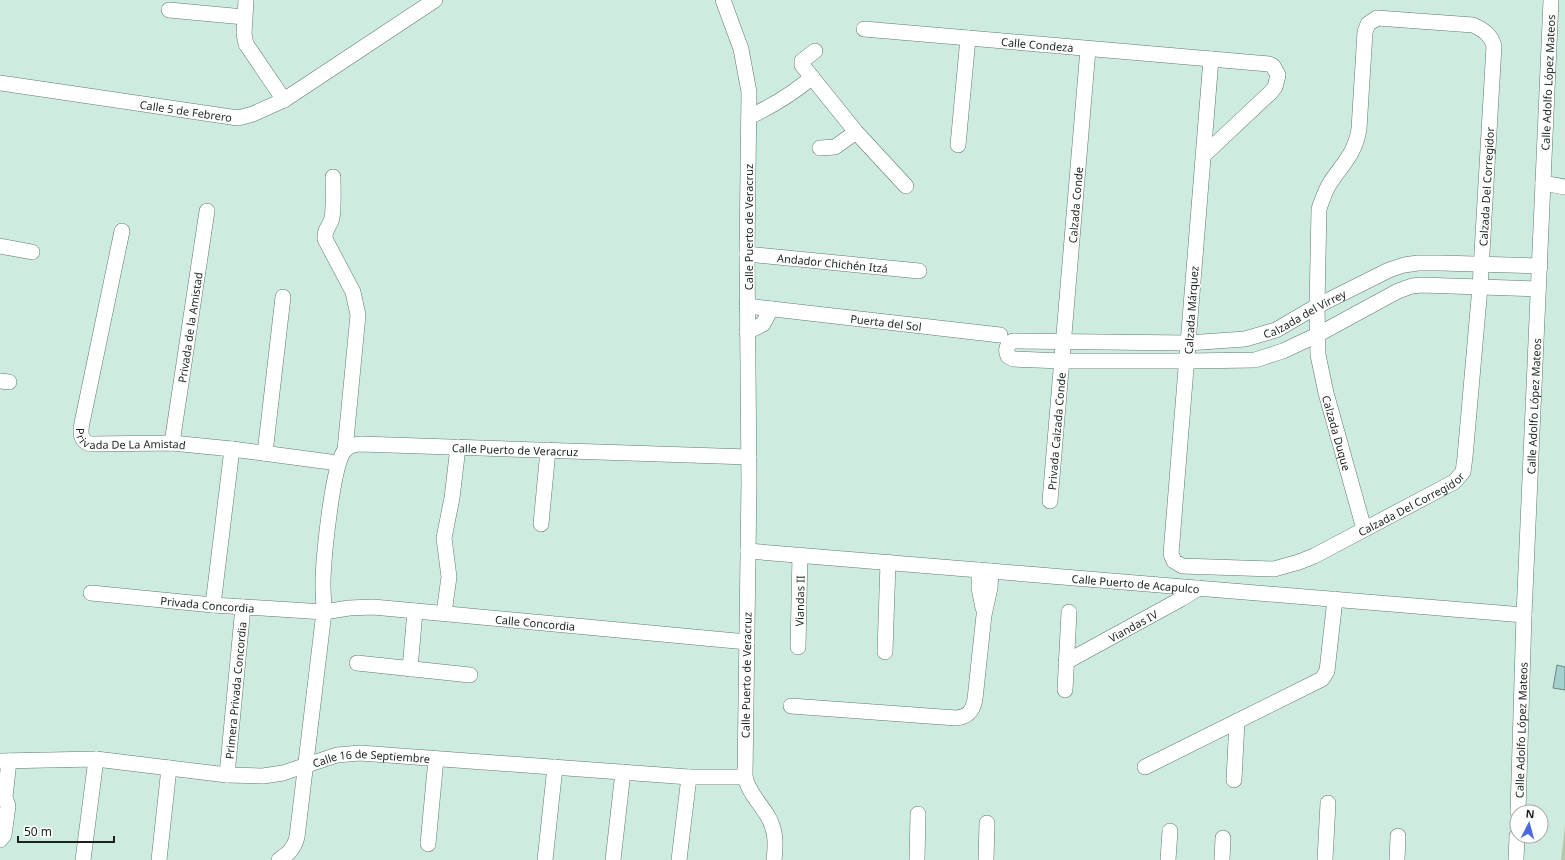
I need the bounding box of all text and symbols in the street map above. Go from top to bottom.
street label: Calle Adolfo López Mateos [1537,14,1558,151]
street label: Calle Condeza [1001,33,1074,55]
street label: Calle 5 de Febrero [139,96,234,125]
street label: Calzada Del Corregidor [1475,126,1497,247]
street label: Calle Puerto de Veracruz [741,164,756,290]
street label: Calzada Conde [1064,166,1086,244]
street label: Andador Chichén Itzá [776,250,889,275]
street label: Calzada Márquez [1180,265,1202,355]
street label: Privada de la Amistad [174,271,205,384]
street label: Calzada del Virrey [1261,285,1349,341]
street label: Puerta del Sol [850,310,922,333]
street label: Calle Adolfo López Mateos [1523,338,1544,475]
street label: Privada Calzada Conde [1043,372,1068,491]
street label: Calzada Duque [1319,393,1355,472]
street label: Privada De La Amistad [73,428,186,452]
street label: Calle Puerto de Veracruz [452,440,578,459]
street label: Calzada Del Corregidor [1355,468,1468,539]
street label: Calle Puerto de Acapulco [1071,570,1201,596]
street label: Viandas II [791,575,807,627]
street label: Privada Concordia [160,592,255,615]
street label: Viandas IV [1105,606,1160,645]
street label: Calle Concordia [494,611,576,633]
street label: Calle Puerto de Veracruz [737,612,755,738]
street label: Primera Privada Concordia [221,621,249,760]
street label: Calle Adolfo López Mateos [1511,662,1530,798]
street label: Calle 16 de Septiembre [310,745,431,770]
north arrow [1509,804,1549,844]
text: N [1525,806,1535,821]
scale bar [18,818,114,844]
text: 50 m [24,823,52,840]

